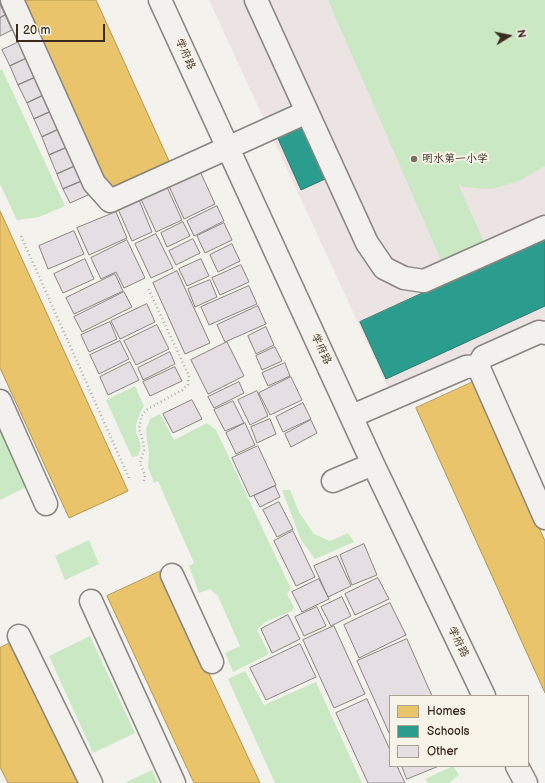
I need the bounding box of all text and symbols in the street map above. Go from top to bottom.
scale bar [18,16,107,42]
north arrow [489,16,529,56]
text: 20 m [23,23,50,38]
text: N [514,29,528,39]
street label: 学府路 [172,36,198,72]
place label: 明水第一小学 [422,152,488,166]
marker: 明水第一小学 [409,154,419,164]
street label: 学府路 [308,331,334,367]
street label: 学府路 [445,624,471,660]
legend [389,695,529,767]
text: Homes [427,704,466,719]
text: Schools [427,724,470,739]
text: Other [427,744,458,759]

